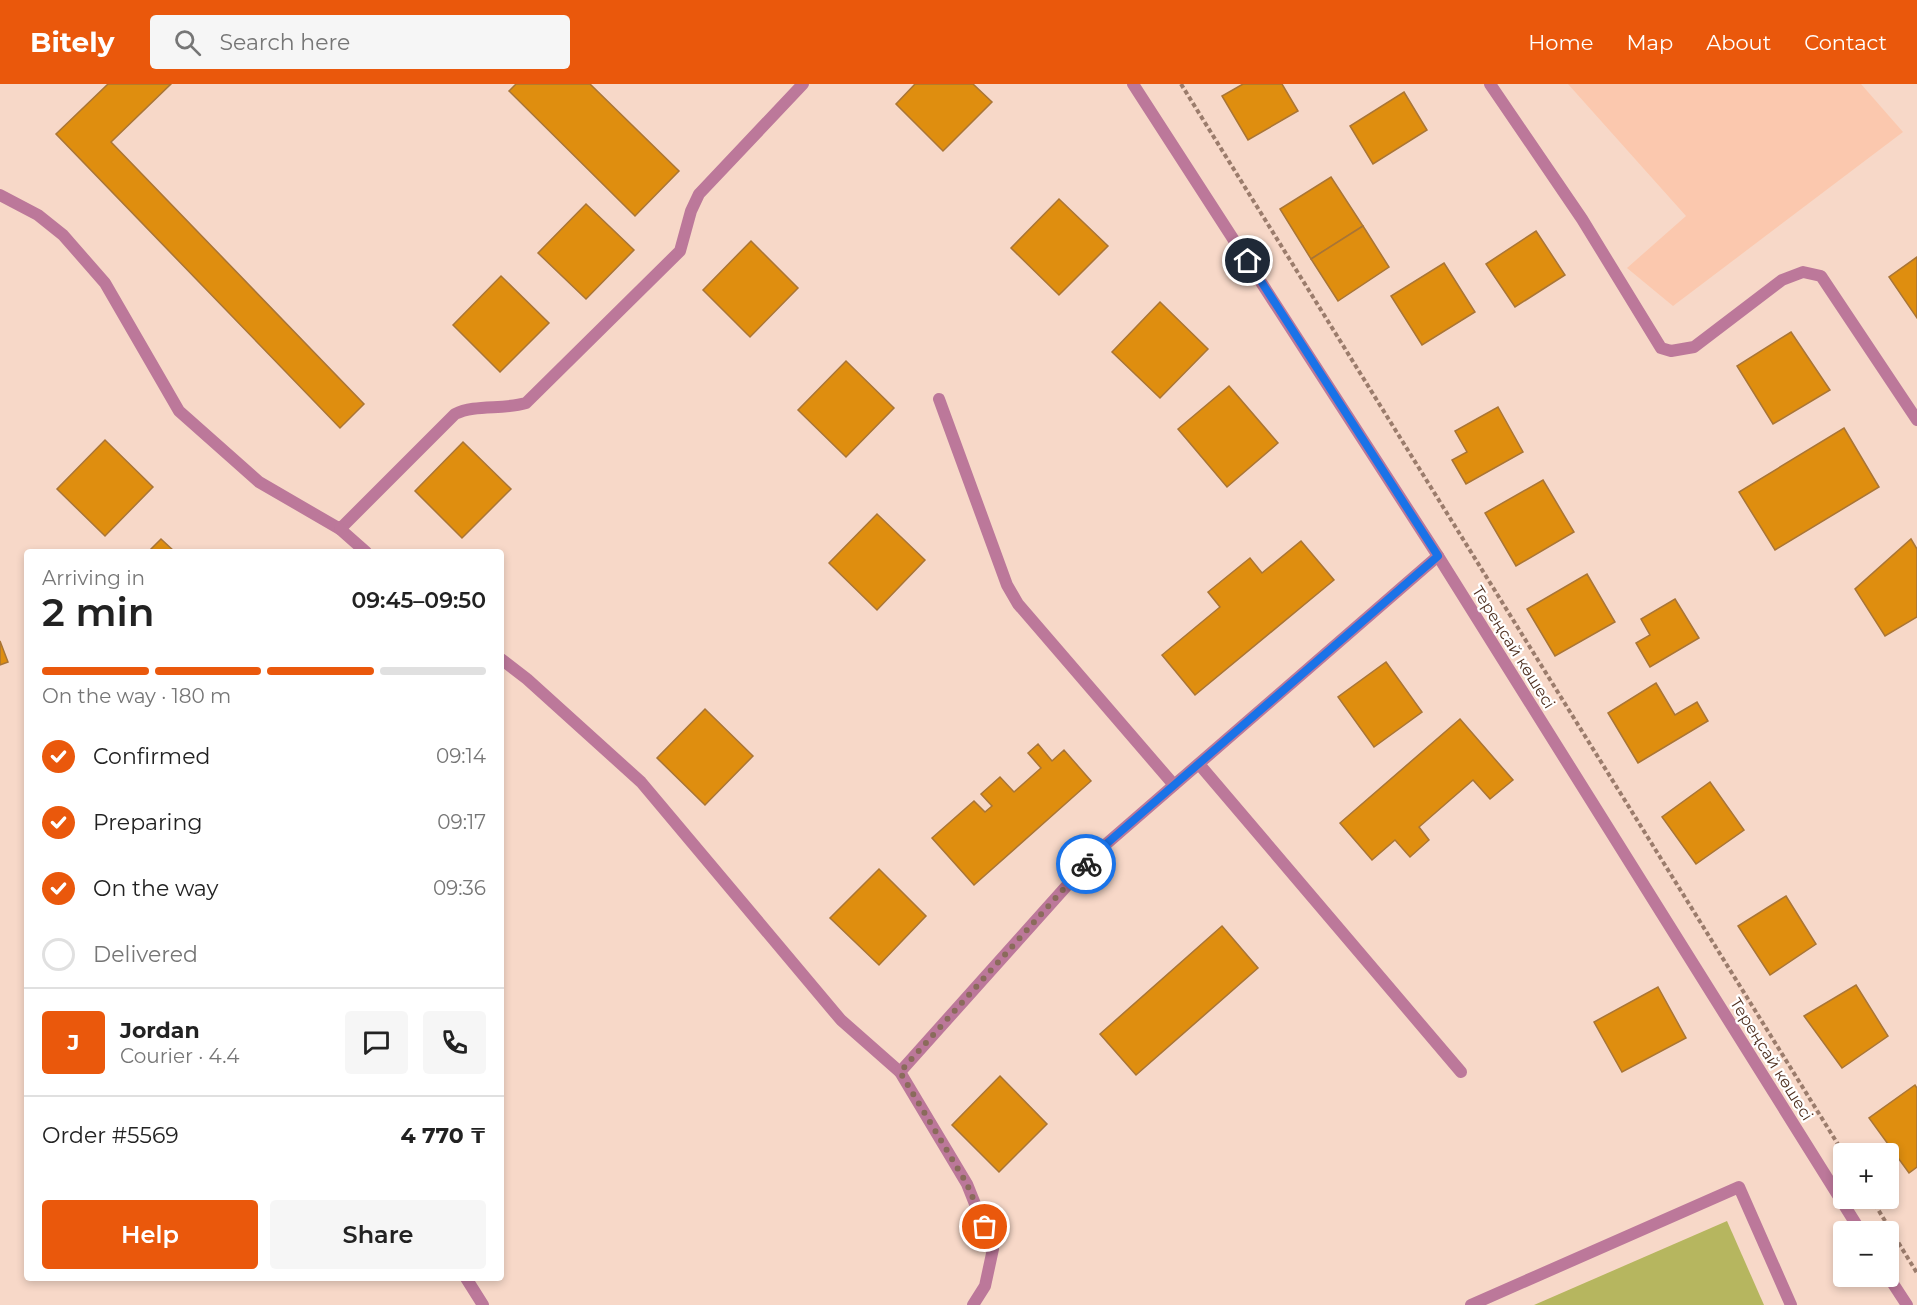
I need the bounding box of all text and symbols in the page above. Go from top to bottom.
search box [150,15,570,69]
text: Bitely [30,25,114,59]
icon: search [171,26,204,59]
text: Search here [219,29,350,56]
text: Home [1528,30,1593,55]
text: Map [1626,30,1673,55]
text: About [1706,30,1771,55]
text: Contact [1804,30,1887,55]
pin [1222,235,1273,286]
icon: home [1231,244,1264,277]
text: Arriving in [42,566,145,590]
street label: Тереңсай көшесі [1468,582,1559,712]
text: 09:45–09:50 [352,587,486,614]
text: 2 min [42,588,155,636]
text: On the way · 180 m [42,684,231,708]
icon: check [42,740,75,773]
text: Confirmed [93,743,210,770]
text: 09:14 [436,744,486,768]
icon: check [42,806,75,839]
text: Preparing [93,809,202,836]
text: 09:17 [437,810,486,834]
courier [1056,834,1116,894]
icon: bike [1070,848,1103,881]
icon: check [42,872,75,905]
text: On the way [93,875,218,902]
text: 09:36 [433,876,486,900]
text: Delivered [93,941,198,968]
street label: Тереңсай көшесі [1726,994,1817,1124]
button: chat [345,1011,408,1074]
button: phone [423,1011,486,1074]
text: Jordan [120,1017,200,1044]
text: J [68,1029,79,1056]
text: Courier · 4.4 [120,1044,239,1068]
text: Order #5569 [42,1122,179,1149]
text: 4 770 ₸ [401,1122,486,1149]
map controls [1833,1143,1899,1287]
button: + [1833,1143,1899,1209]
button: Help [42,1200,258,1269]
button: Share [270,1200,486,1269]
pin [959,1201,1010,1252]
icon: bag [968,1210,1001,1243]
button: − [1833,1221,1899,1287]

